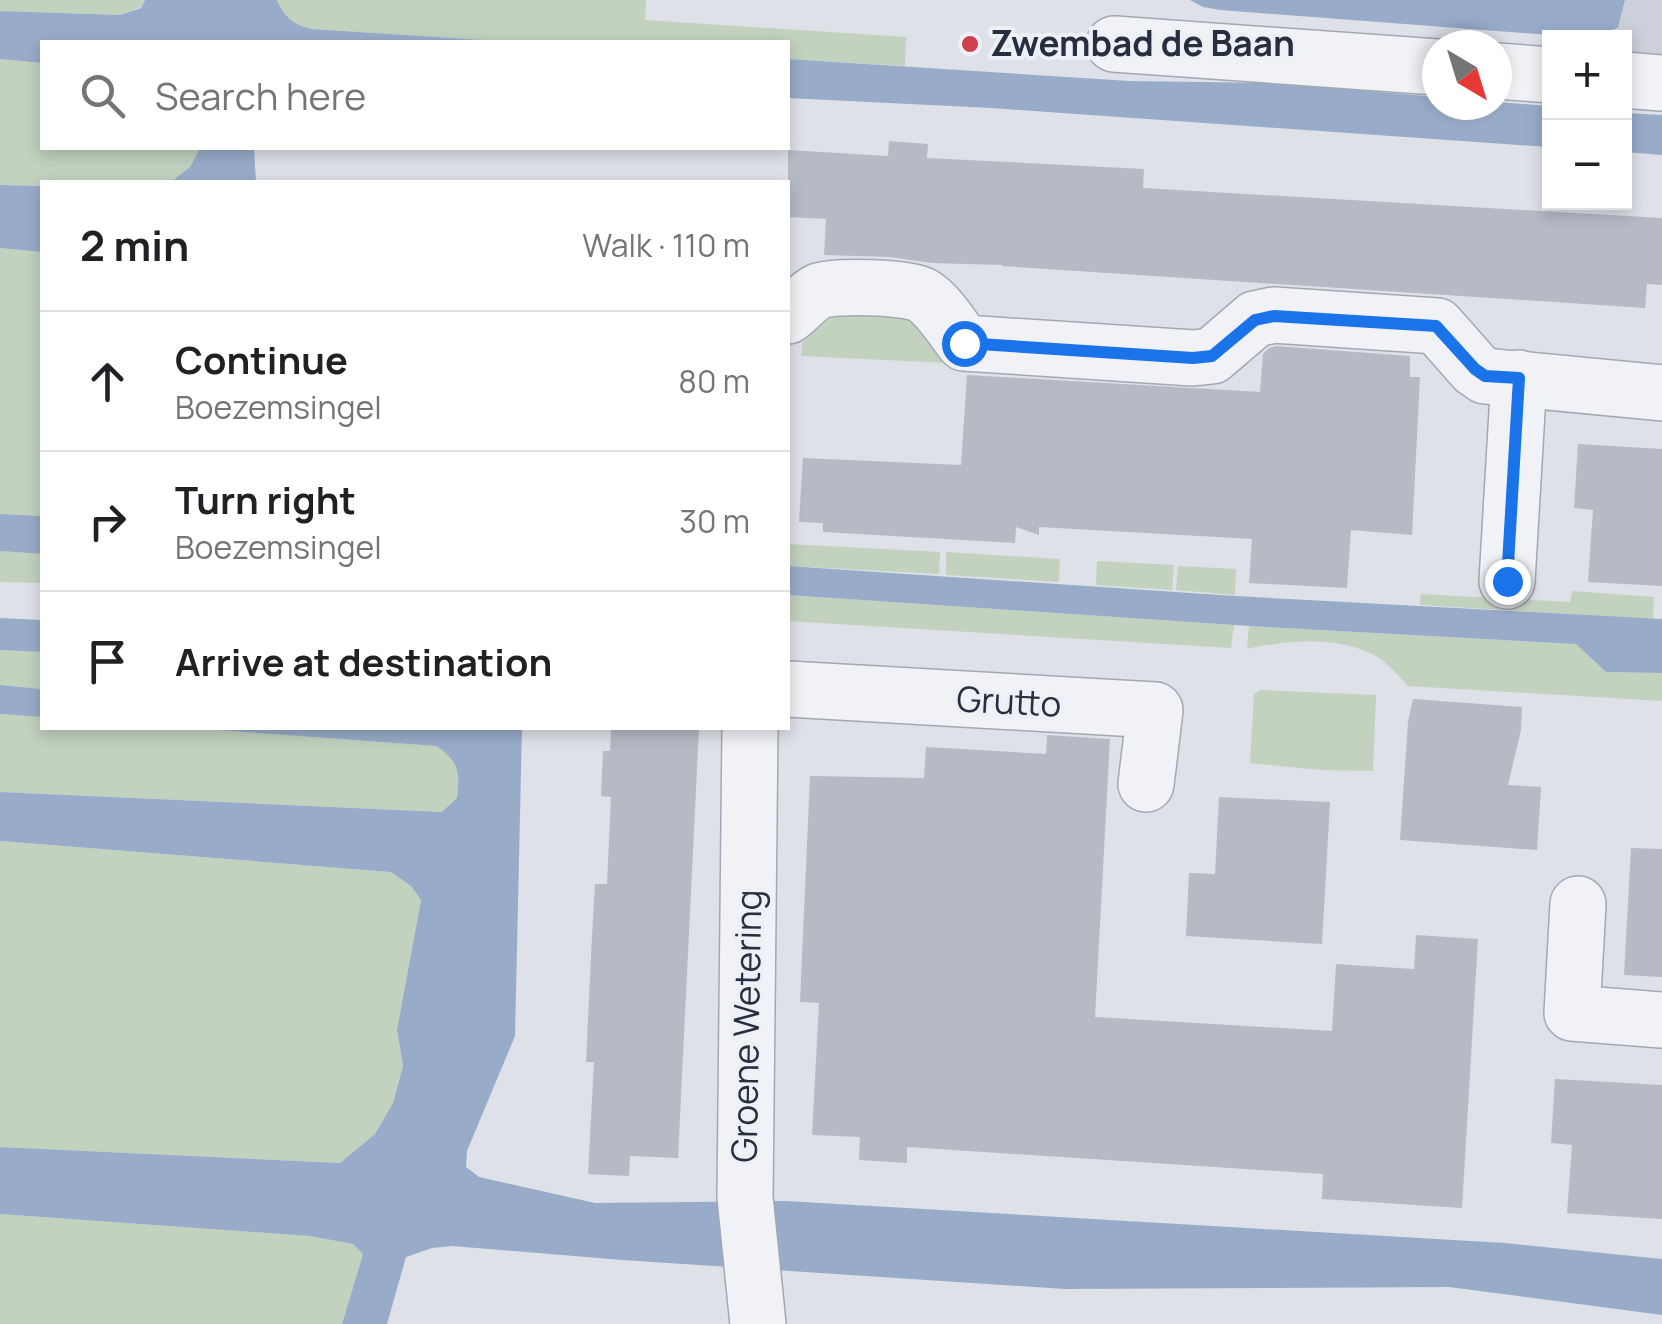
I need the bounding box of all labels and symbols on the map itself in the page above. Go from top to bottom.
place label: Zwembad de Baan [990,19,1295,67]
north arrow [1422,30,1512,120]
marker: Zwembad de Baan [959,33,981,55]
route start [942,321,988,367]
route end [1485,559,1531,605]
street label: Grutto [955,674,1063,728]
street label: Groene Wetering [720,889,772,1163]

